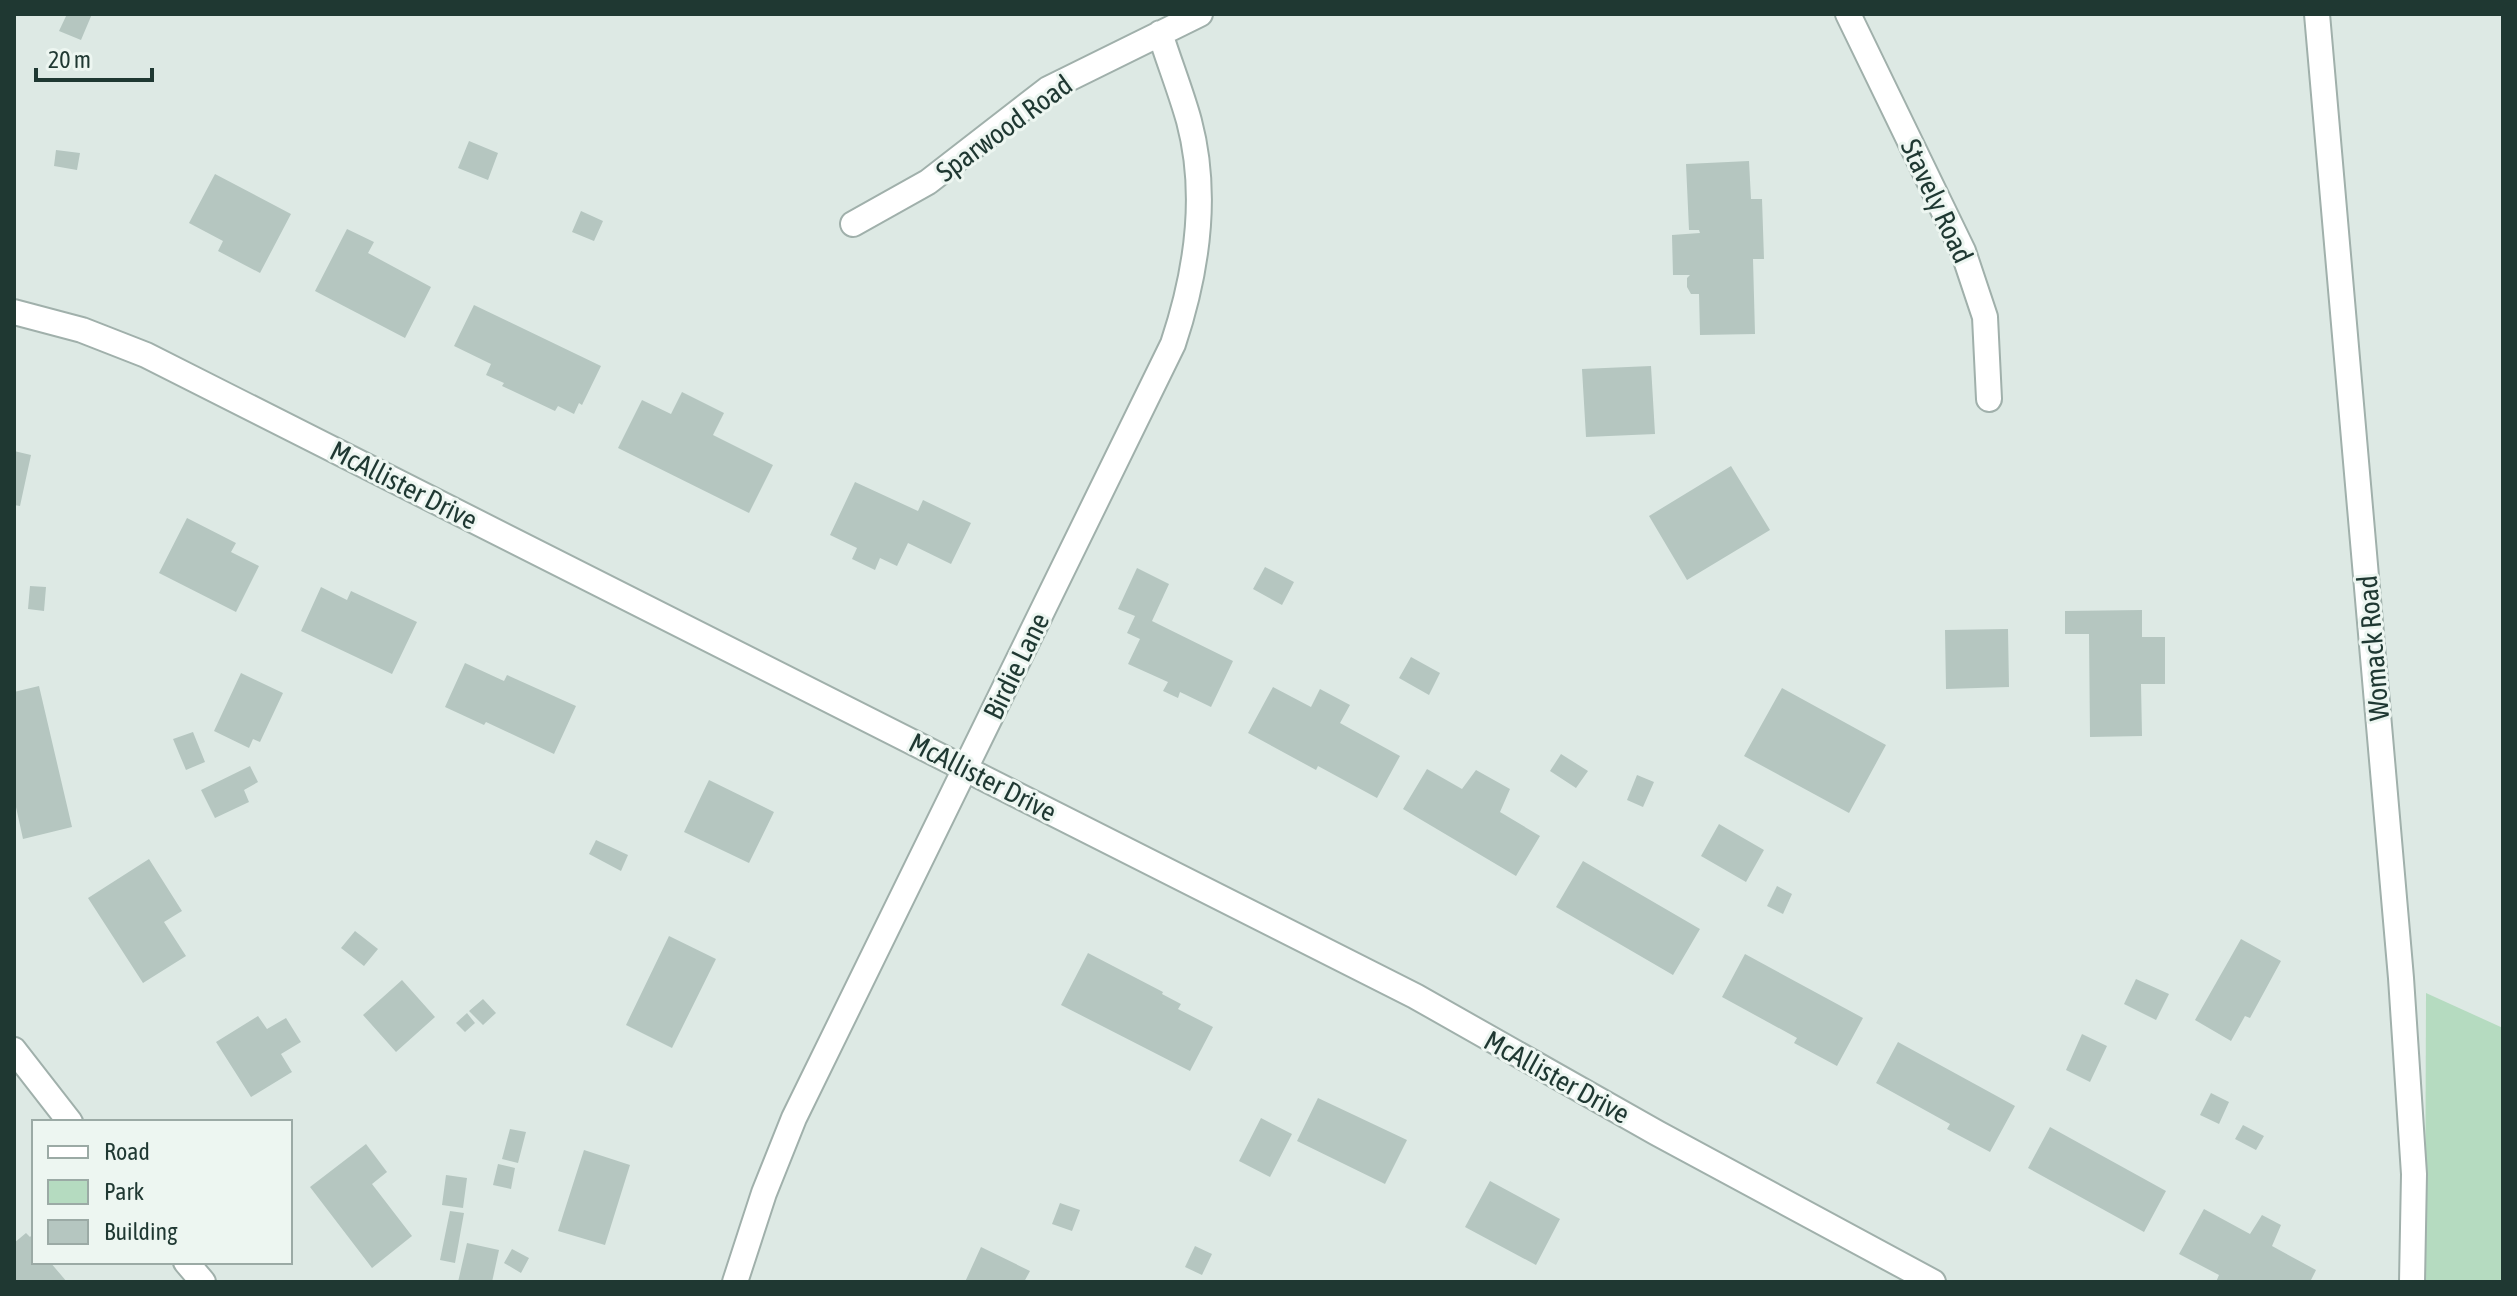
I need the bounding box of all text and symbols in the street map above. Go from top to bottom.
scale bar [36,32,152,82]
text: 20 m [48,46,91,73]
street label: Sparwood Road [930,68,1078,188]
street label: Stavely Road [1894,134,1980,268]
street label: McAllister Drive [325,434,483,536]
street label: Womack Road [2351,574,2395,722]
street label: Birdie Lane [977,608,1055,724]
street label: McAllister Drive [904,726,1062,828]
street label: McAllister Drive [1479,1024,1635,1130]
legend [32,1120,292,1264]
text: Road [104,1138,150,1165]
text: Park [104,1178,145,1205]
text: Building [104,1218,178,1245]

